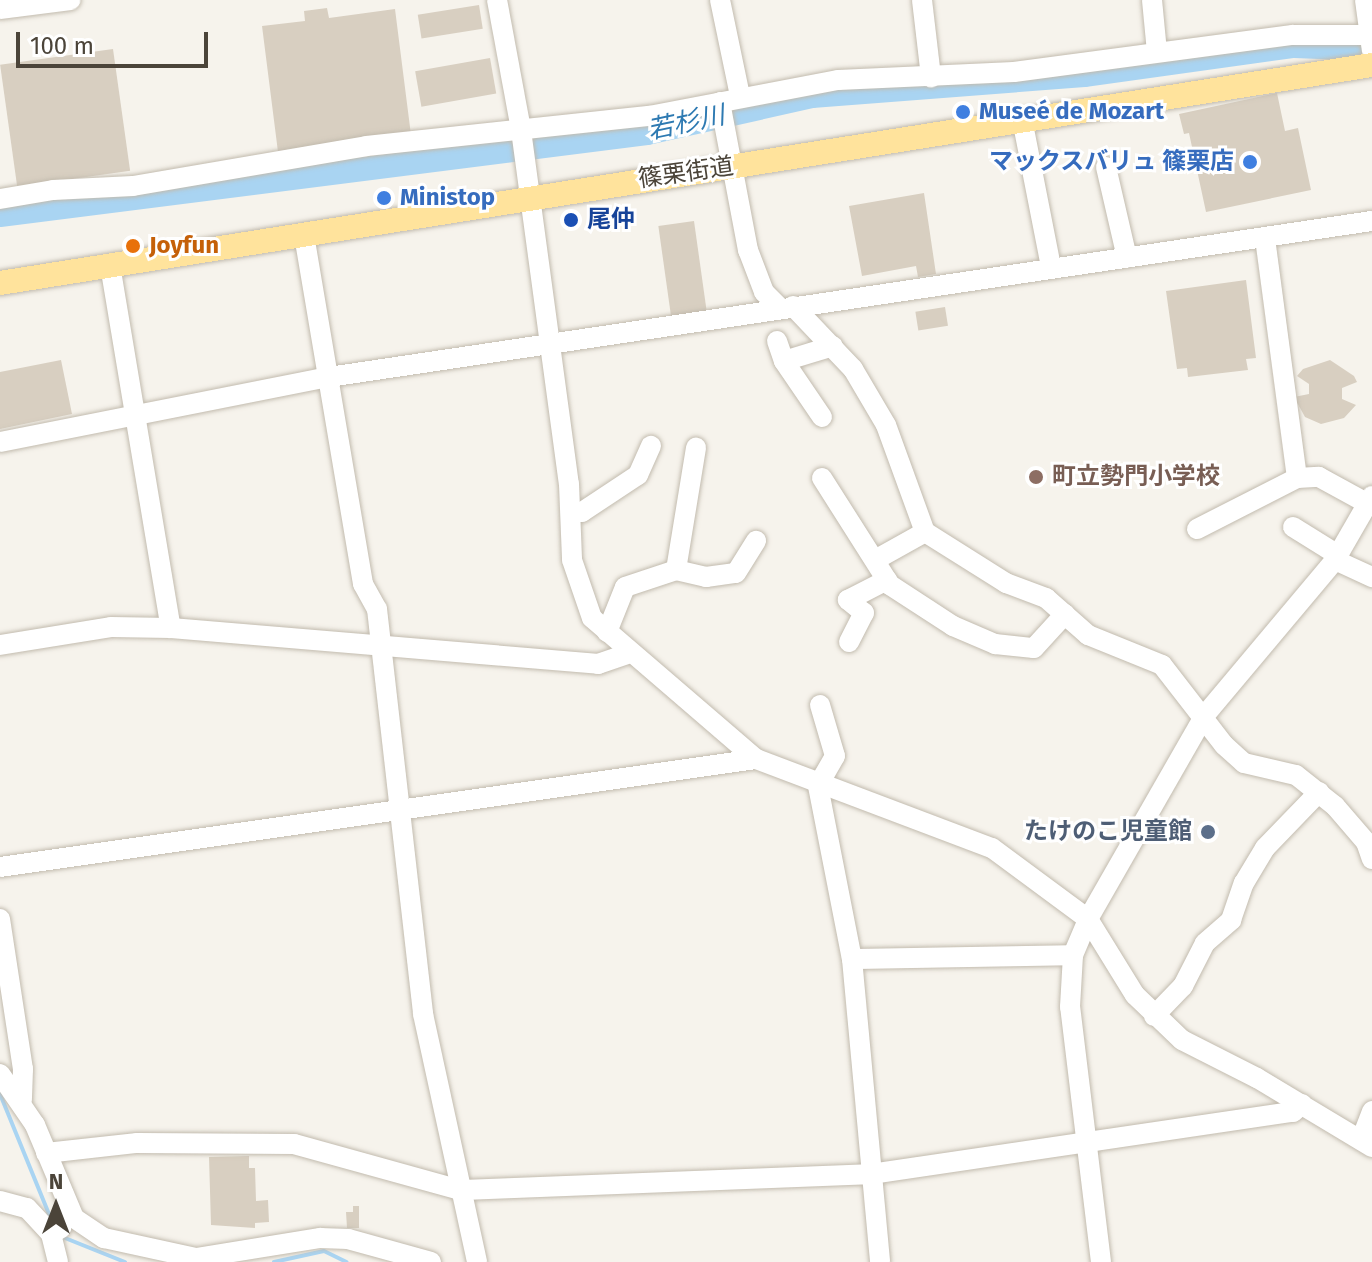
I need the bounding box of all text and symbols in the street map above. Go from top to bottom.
scale bar [20,16,212,66]
text: 100 m [30,32,94,60]
place label: Museé de Mozart [979,98,1164,126]
water label: 若杉川 [645,100,727,146]
marker: Museé de Mozart [954,103,972,121]
place label: マックスバリュ 篠栗店 [988,148,1234,176]
street label: 篠栗街道 [636,152,736,194]
marker: マックスバリュ 篠栗店 [1241,153,1259,171]
place label: Ministop [400,184,495,212]
marker: Ministop [375,189,393,207]
place label: 尾仲 [587,206,635,234]
marker: 尾仲 [562,211,580,229]
place label: Joyfun [149,232,219,260]
marker: Joyfun [124,237,142,255]
place label: 町立勢門小学校 [1052,463,1220,491]
marker: 町立勢門小学校 [1027,468,1045,486]
place label: たけのこ児童館 [1024,818,1192,846]
marker: たけのこ児童館 [1199,823,1217,841]
north arrow [16,1166,96,1246]
text: N [49,1168,63,1195]

